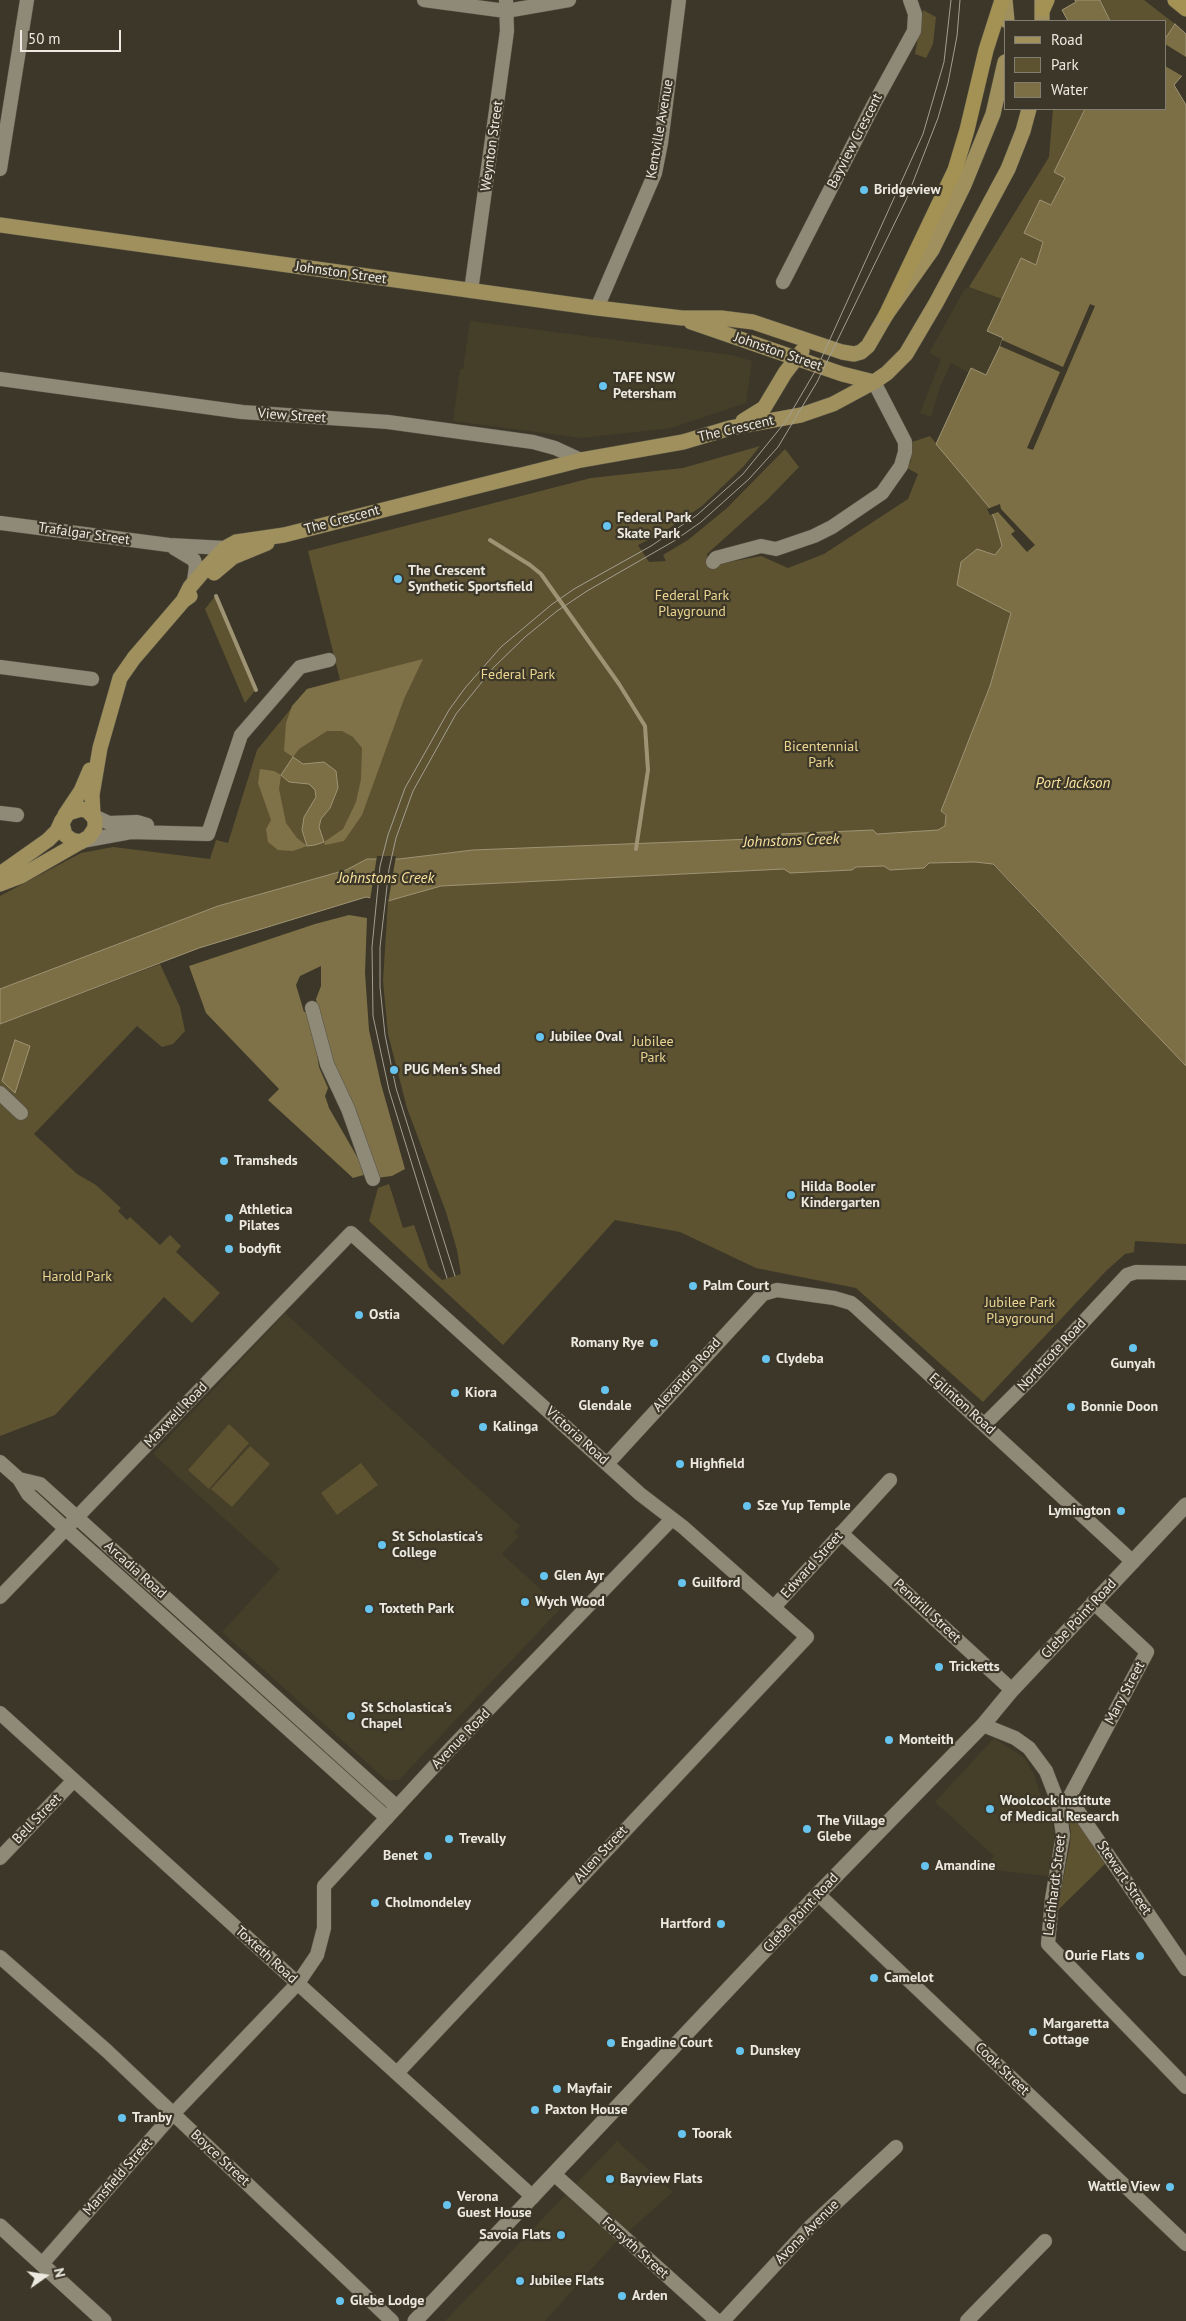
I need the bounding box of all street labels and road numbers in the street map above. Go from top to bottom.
street label: Kentville Avenue [643,78,677,180]
street label: Bayview Crescent [824,91,886,191]
street label: Weynton Street [477,100,507,192]
street label: Johnston Street [294,258,388,288]
street label: Johnston Street [732,329,824,375]
street label: View Street [257,405,327,427]
street label: The Crescent [696,412,776,446]
street label: The Crescent [302,502,382,538]
street label: Trafalgar Street [37,519,131,549]
street label: Northcote Road [1014,1315,1090,1395]
street label: Alexandra Road [649,1335,725,1415]
street label: Eglinton Road [925,1370,999,1438]
street label: Maxwell Road [141,1379,211,1451]
street label: Victoria Road [542,1403,612,1469]
street label: Edward Street [778,1528,846,1602]
street label: Arcadia Road [100,1538,170,1602]
street label: Pendrill Street [890,1576,964,1646]
street label: Glebe Point Road [1038,1576,1120,1662]
street label: Mary Street [1101,1659,1149,1727]
street label: Avenue Road [428,1705,494,1773]
street label: Bell Street [9,1791,65,1847]
street label: Allen Street [571,1822,631,1886]
street label: Leichhardt Street [1040,1833,1070,1937]
street label: Stewart Street [1093,1838,1155,1918]
street label: Glebe Point Road [760,1870,842,1956]
street label: Toxteth Road [231,1923,301,1987]
street label: Cook Street [971,2039,1033,2099]
street label: Boyce Street [187,2126,253,2190]
street label: Mansfield Street [80,2135,156,2219]
street label: Avona Avenue [771,2196,843,2268]
street label: Forsyth Street [598,2214,672,2282]

